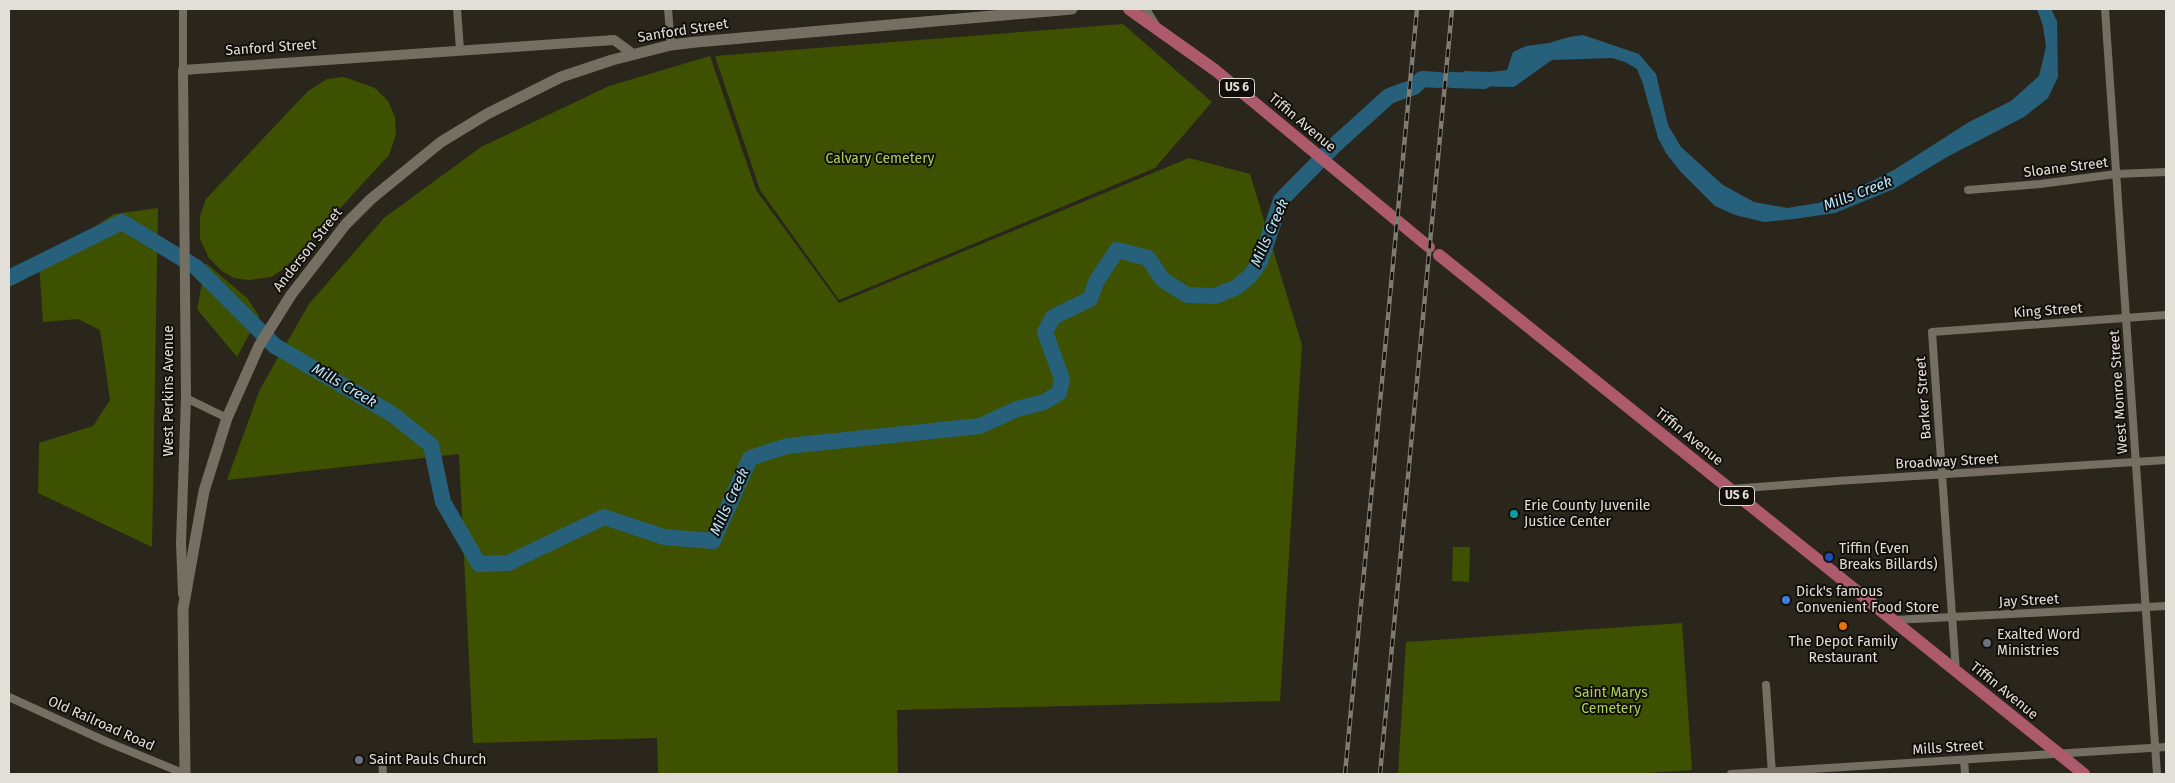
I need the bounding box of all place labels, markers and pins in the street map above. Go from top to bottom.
place label: Erie County Juvenile Justice Center [1524,498,1650,530]
marker: Erie County Juvenile Justice Center [1508,508,1520,520]
place label: Tiffin (Even Breaks Billards) [1839,541,1938,574]
marker: Tiffin (Even Breaks Billards) [1823,551,1835,563]
place label: Dick's famous Convenient Food Store [1796,584,1939,616]
marker: Dick's famous Convenient Food Store [1780,594,1792,606]
marker: The Depot Family Restaurant [1837,620,1849,632]
place label: Exalted Word Ministries [1997,627,2080,660]
place label: The Depot Family Restaurant [1788,634,1898,666]
marker: Exalted Word Ministries [1981,637,1993,649]
place label: Saint Pauls Church [369,752,487,768]
marker: Saint Pauls Church [353,754,365,766]

